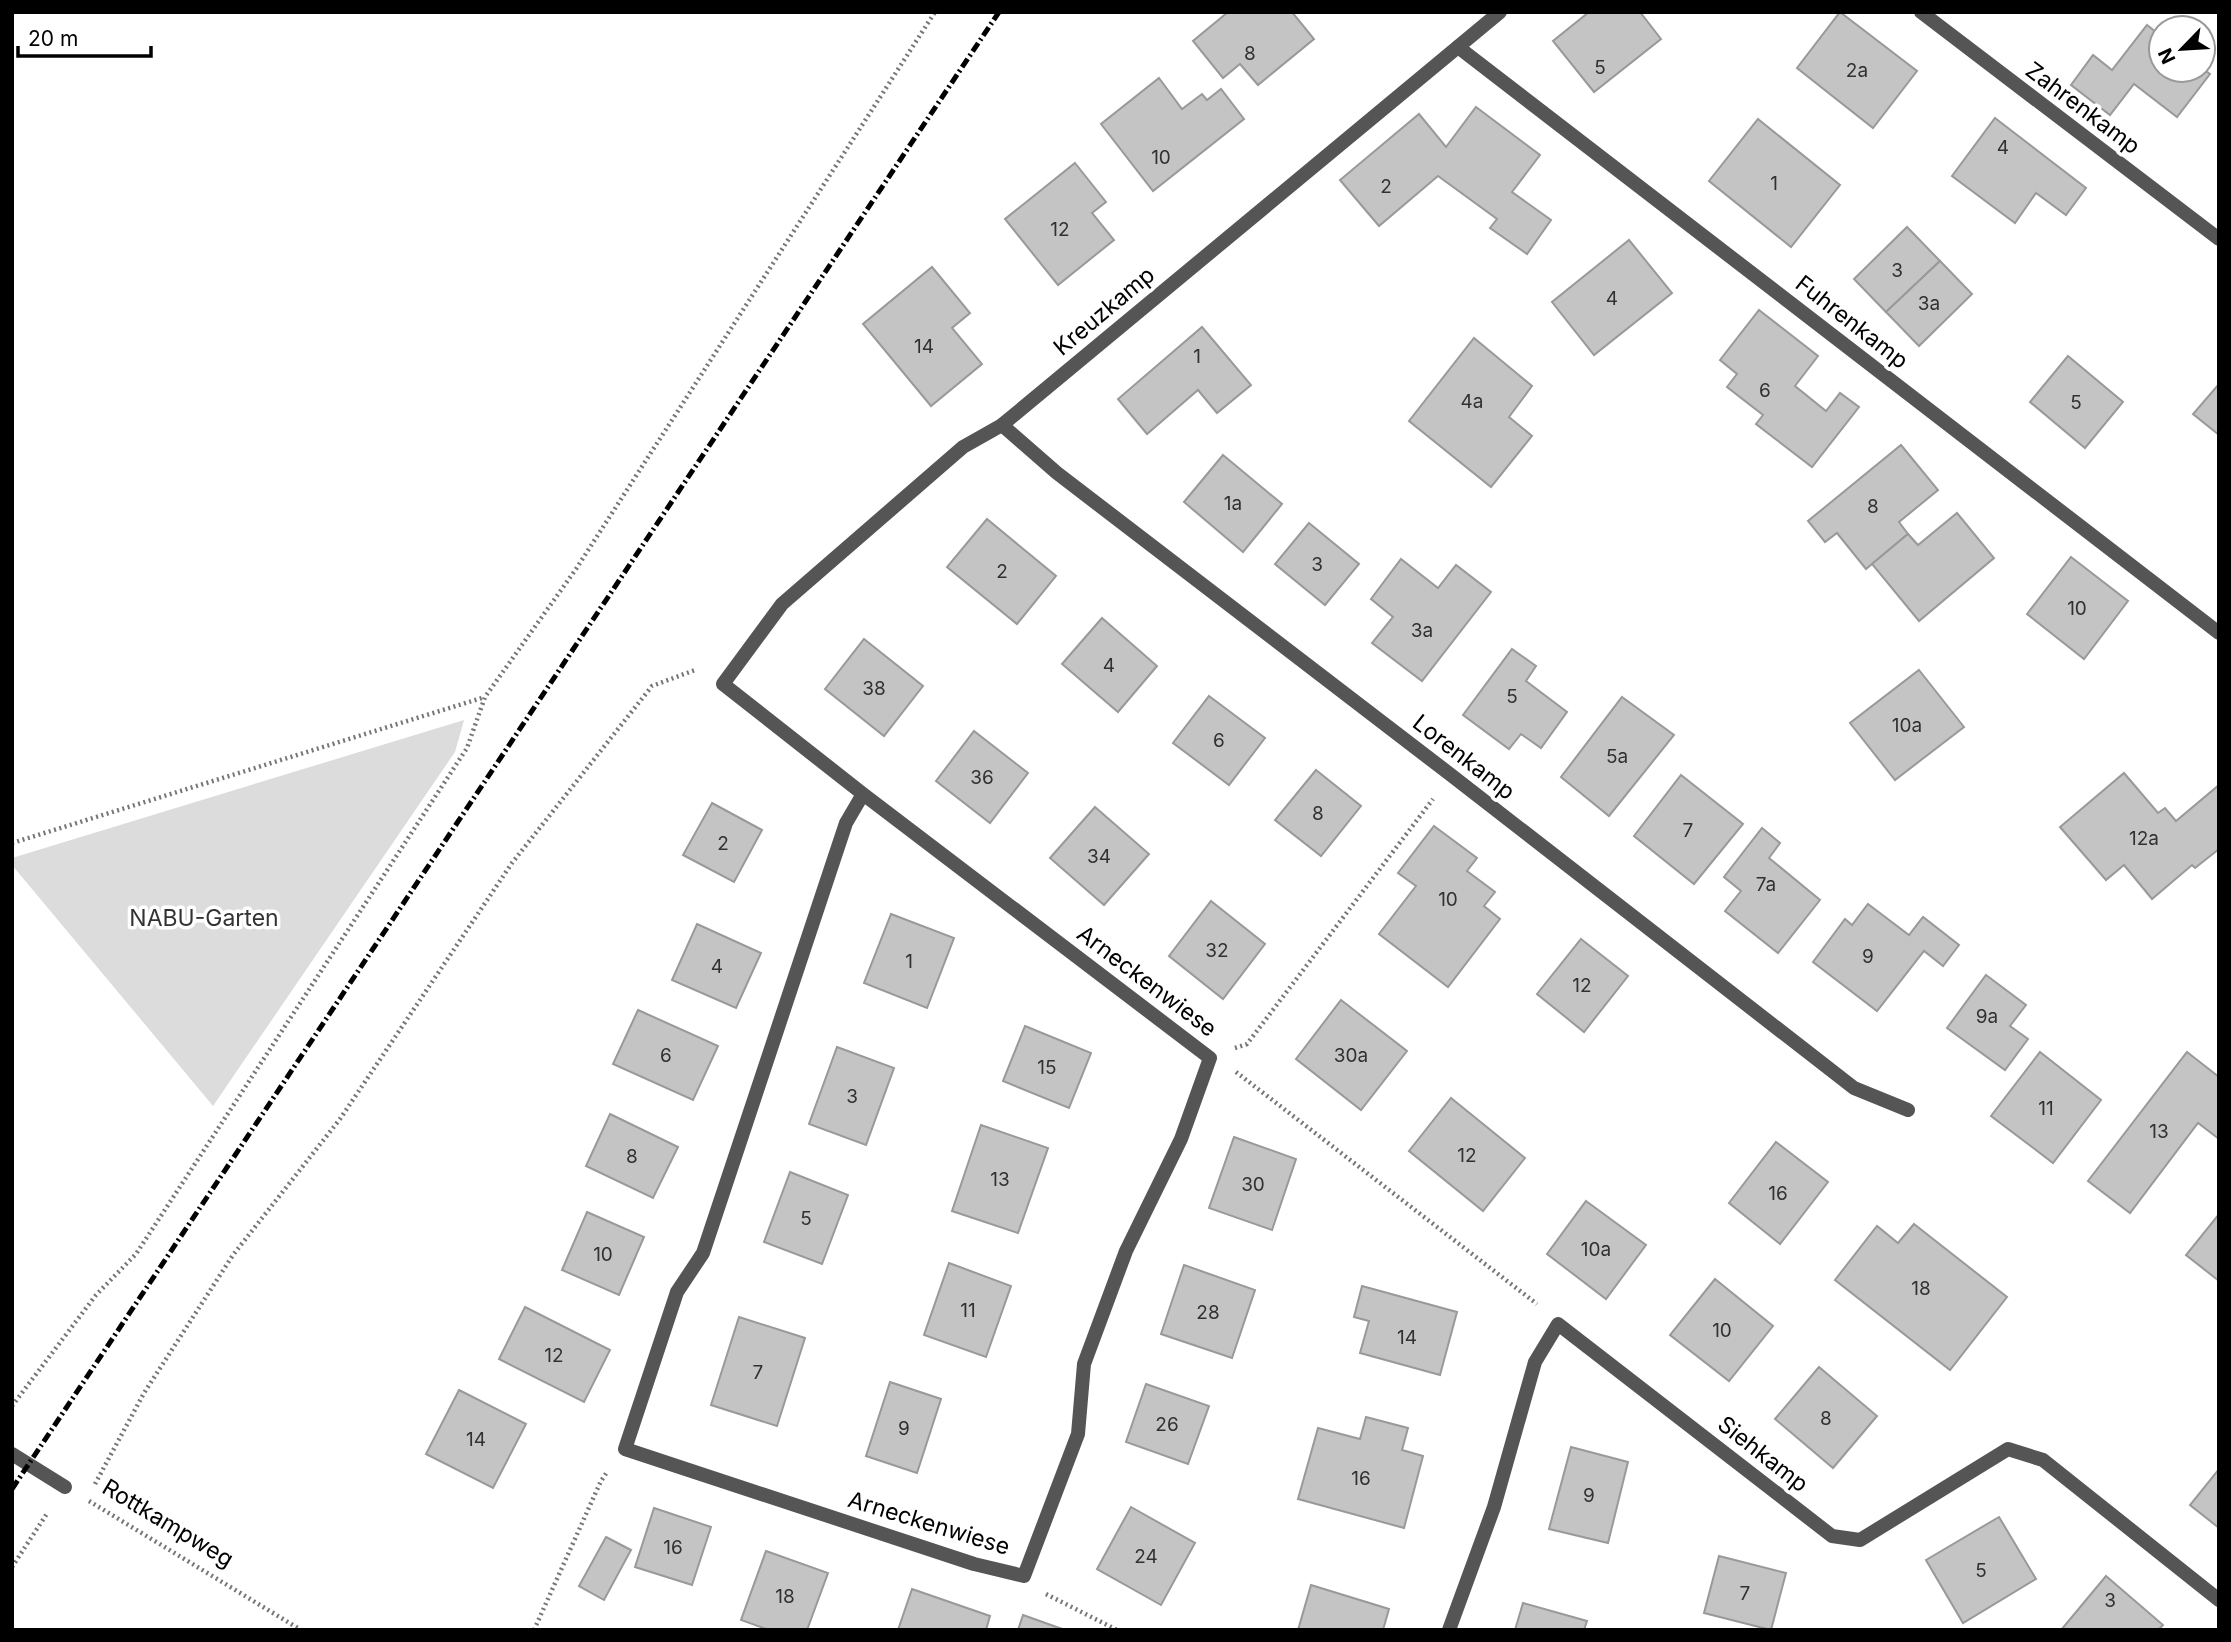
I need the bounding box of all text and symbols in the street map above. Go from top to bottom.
scale bar [18,14,150,58]
north arrow [2147,14,2217,84]
text: 20 m [28,26,78,51]
house number: 8 [1244,42,1256,65]
text: N [2154,45,2181,67]
house number: 5 [1594,56,1606,79]
street label: Zahrenkamp [2020,56,2146,160]
house number: 2a [1846,59,1868,82]
house number: 4 [1997,136,2009,159]
house number: 10 [1151,146,1171,169]
house number: 1 [1770,172,1778,195]
house number: 2 [1380,175,1392,198]
house number: 12 [1050,218,1070,241]
house number: 3 [1891,259,1903,282]
street label: Kreuzkamp [1048,261,1160,361]
street label: Fuhrenkamp [1790,269,1914,375]
house number: 4 [1606,287,1618,310]
house number: 3a [1918,292,1940,315]
house number: 14 [914,335,934,358]
house number: 1 [1193,345,1201,368]
house number: 6 [1759,379,1771,402]
house number: 4a [1461,390,1483,413]
house number: 5 [2070,391,2082,414]
house number: 1a [1224,492,1242,515]
house number: 8 [1867,495,1879,518]
house number: 3 [1311,553,1323,576]
house number: 2 [996,560,1008,583]
house number: 10 [2067,597,2087,620]
house number: 3a [1411,619,1433,642]
house number: 4 [1103,654,1115,677]
house number: 38 [862,677,886,700]
house number: 5 [1506,685,1518,708]
street label: Lorenkamp [1407,708,1521,806]
house number: 10a [1892,714,1922,737]
house number: 6 [1213,729,1225,752]
house number: 5a [1606,745,1628,768]
house number: 36 [970,766,994,789]
house number: 8 [1312,802,1324,825]
house number: 7 [1683,819,1693,842]
house number: 12a [2129,827,2159,850]
house number: 2 [717,832,729,855]
house number: 34 [1087,845,1111,868]
house number: 7a [1756,873,1776,896]
house number: 10 [1438,888,1458,911]
park label: NABU-Garten [129,904,279,932]
street label: Arneckenwiese [1072,919,1222,1043]
house number: 32 [1205,939,1229,962]
house number: 9 [1862,945,1874,968]
house number: 1 [905,950,913,973]
house number: 4 [711,955,723,978]
house number: 12 [1572,974,1592,997]
house number: 9a [1976,1005,1998,1028]
house number: 6 [660,1044,672,1067]
house number: 30a [1334,1044,1368,1067]
house number: 15 [1037,1056,1057,1079]
house number: 3 [846,1085,858,1108]
house number: 11 [2038,1097,2054,1120]
house number: 13 [2149,1120,2169,1143]
house number: 12 [1457,1144,1477,1167]
house number: 8 [626,1145,638,1168]
house number: 13 [990,1168,1010,1191]
house number: 30 [1241,1173,1265,1196]
house number: 16 [1768,1182,1788,1205]
house number: 5 [800,1207,812,1230]
house number: 10a [1581,1238,1611,1261]
house number: 10 [593,1243,613,1266]
house number: 18 [1911,1277,1931,1300]
house number: 11 [960,1299,976,1322]
house number: 28 [1196,1301,1220,1324]
house number: 10 [1712,1319,1732,1342]
house number: 14 [1397,1326,1417,1349]
house number: 12 [544,1344,564,1367]
house number: 7 [753,1361,763,1384]
house number: 8 [1820,1407,1832,1430]
street label: Siehkamp [1712,1410,1814,1498]
house number: 26 [1155,1413,1179,1436]
house number: 9 [898,1417,910,1440]
house number: 14 [466,1428,486,1451]
house number: 16 [1351,1467,1371,1490]
street label: Rottkampweg [97,1473,239,1573]
house number: 9 [1583,1484,1595,1507]
street label: Arneckenwiese [845,1485,1013,1561]
house number: 16 [663,1536,683,1559]
house number: 24 [1134,1545,1158,1568]
house number: 5 [1975,1559,1987,1582]
house number: 7 [1740,1582,1750,1605]
house number: 18 [775,1585,795,1608]
house number: 3 [2104,1589,2116,1612]

